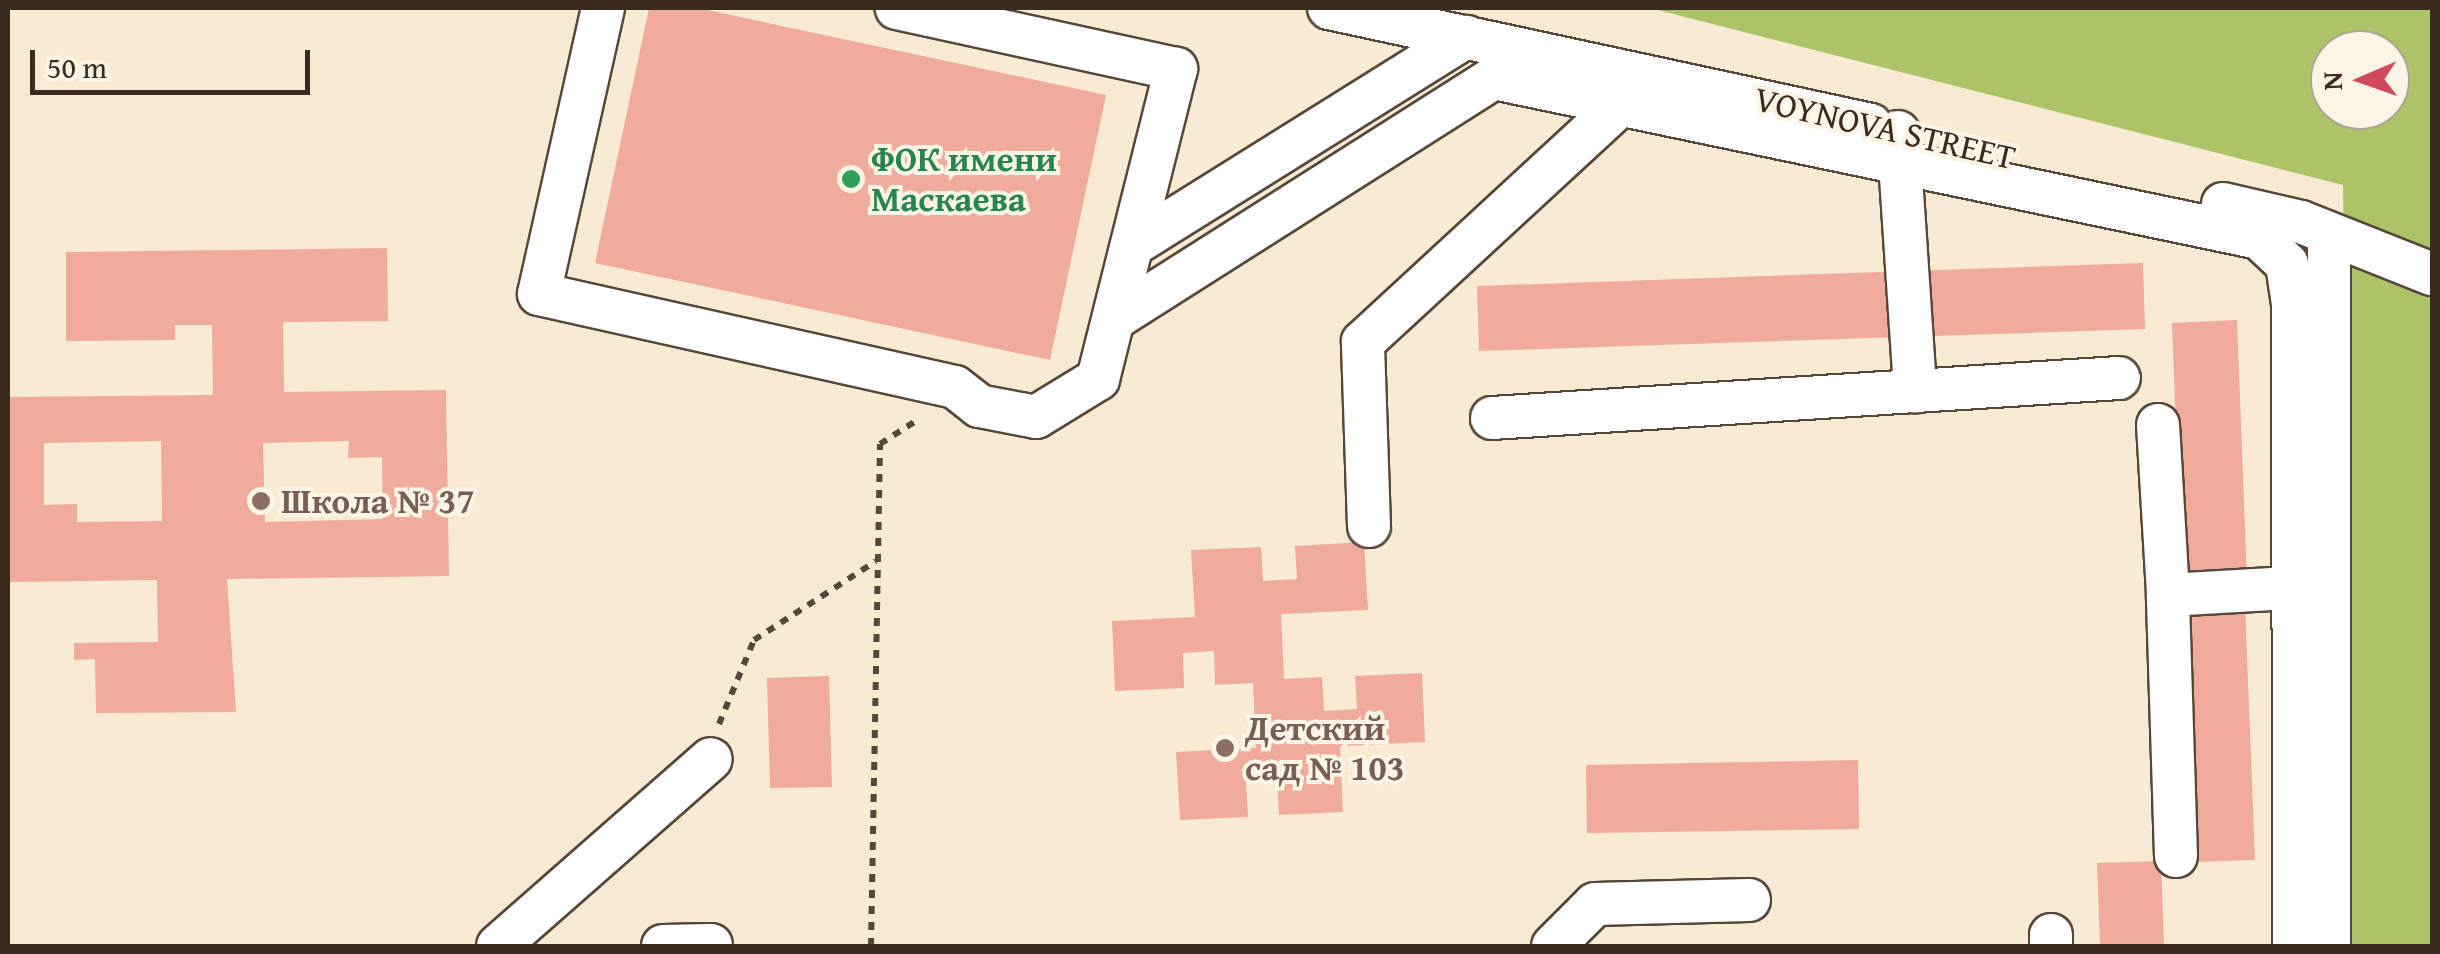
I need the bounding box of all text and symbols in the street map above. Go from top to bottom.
scale bar [35,30,315,92]
north arrow [2310,30,2410,130]
text: 50 m [47,45,107,89]
text: N [2311,71,2352,91]
street label: VOYNOVA STREET [1751,78,2019,178]
place label: ФОК имени Маскаева [871,138,1057,220]
marker: ФОК имени Маскаева [840,168,862,190]
place label: Школа № 37 [281,480,475,522]
marker: Школа № 37 [250,490,272,512]
place label: Детский сад № 103 [1245,707,1405,789]
marker: Детский сад № 103 [1214,737,1236,759]

